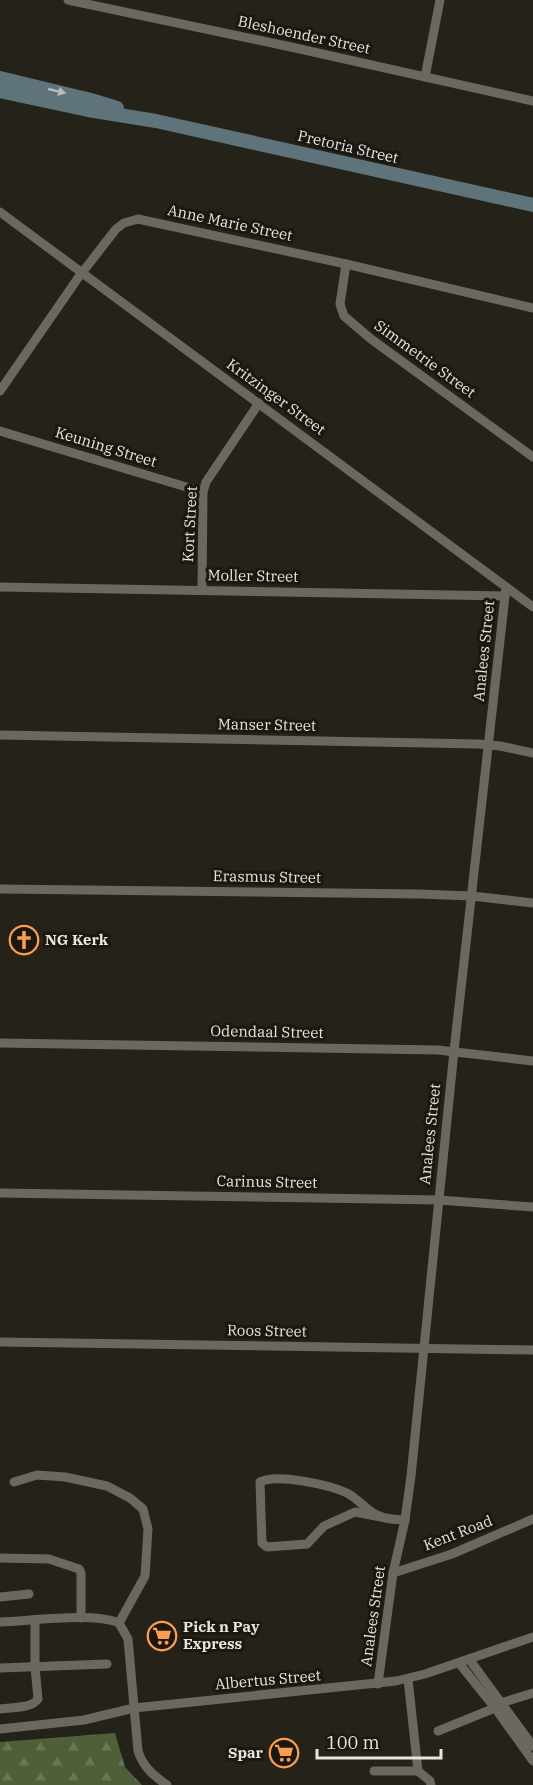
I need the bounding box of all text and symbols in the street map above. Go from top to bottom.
street label: Bleshoender Street [236,11,372,58]
one-way arrow [48,87,66,97]
street label: Pretoria Street [296,126,400,167]
street label: Anne Marie Street [166,200,294,245]
street label: Simmetrie Street [371,315,480,402]
street label: Kritzinger Street [223,354,329,439]
street label: Keuning Street [53,422,159,471]
street label: Kort Street [178,485,201,563]
street label: Moller Street [207,565,299,586]
street label: Analees Street [469,599,498,702]
street label: Manser Street [218,714,316,735]
street label: Erasmus Street [213,866,321,887]
church icon: NG Kerk [8,924,40,956]
place label: NG Kerk [45,930,109,949]
street label: Odendaal Street [210,1021,324,1042]
street label: Analees Street [415,1082,444,1185]
street label: Carinus Street [216,1171,318,1192]
street label: Roos Street [227,1320,307,1341]
street label: Kent Road [421,1511,495,1554]
street label: Analees Street [356,1564,389,1668]
place label: Pick n Pay Express [183,1617,260,1653]
supermarket icon: Pick n Pay Express [146,1620,178,1652]
street label: Albertus Street [214,1665,322,1694]
scale bar [317,1722,442,1760]
text: 100 m [326,1731,380,1754]
supermarket icon: Spar [268,1737,300,1769]
place label: Spar [228,1743,264,1762]

